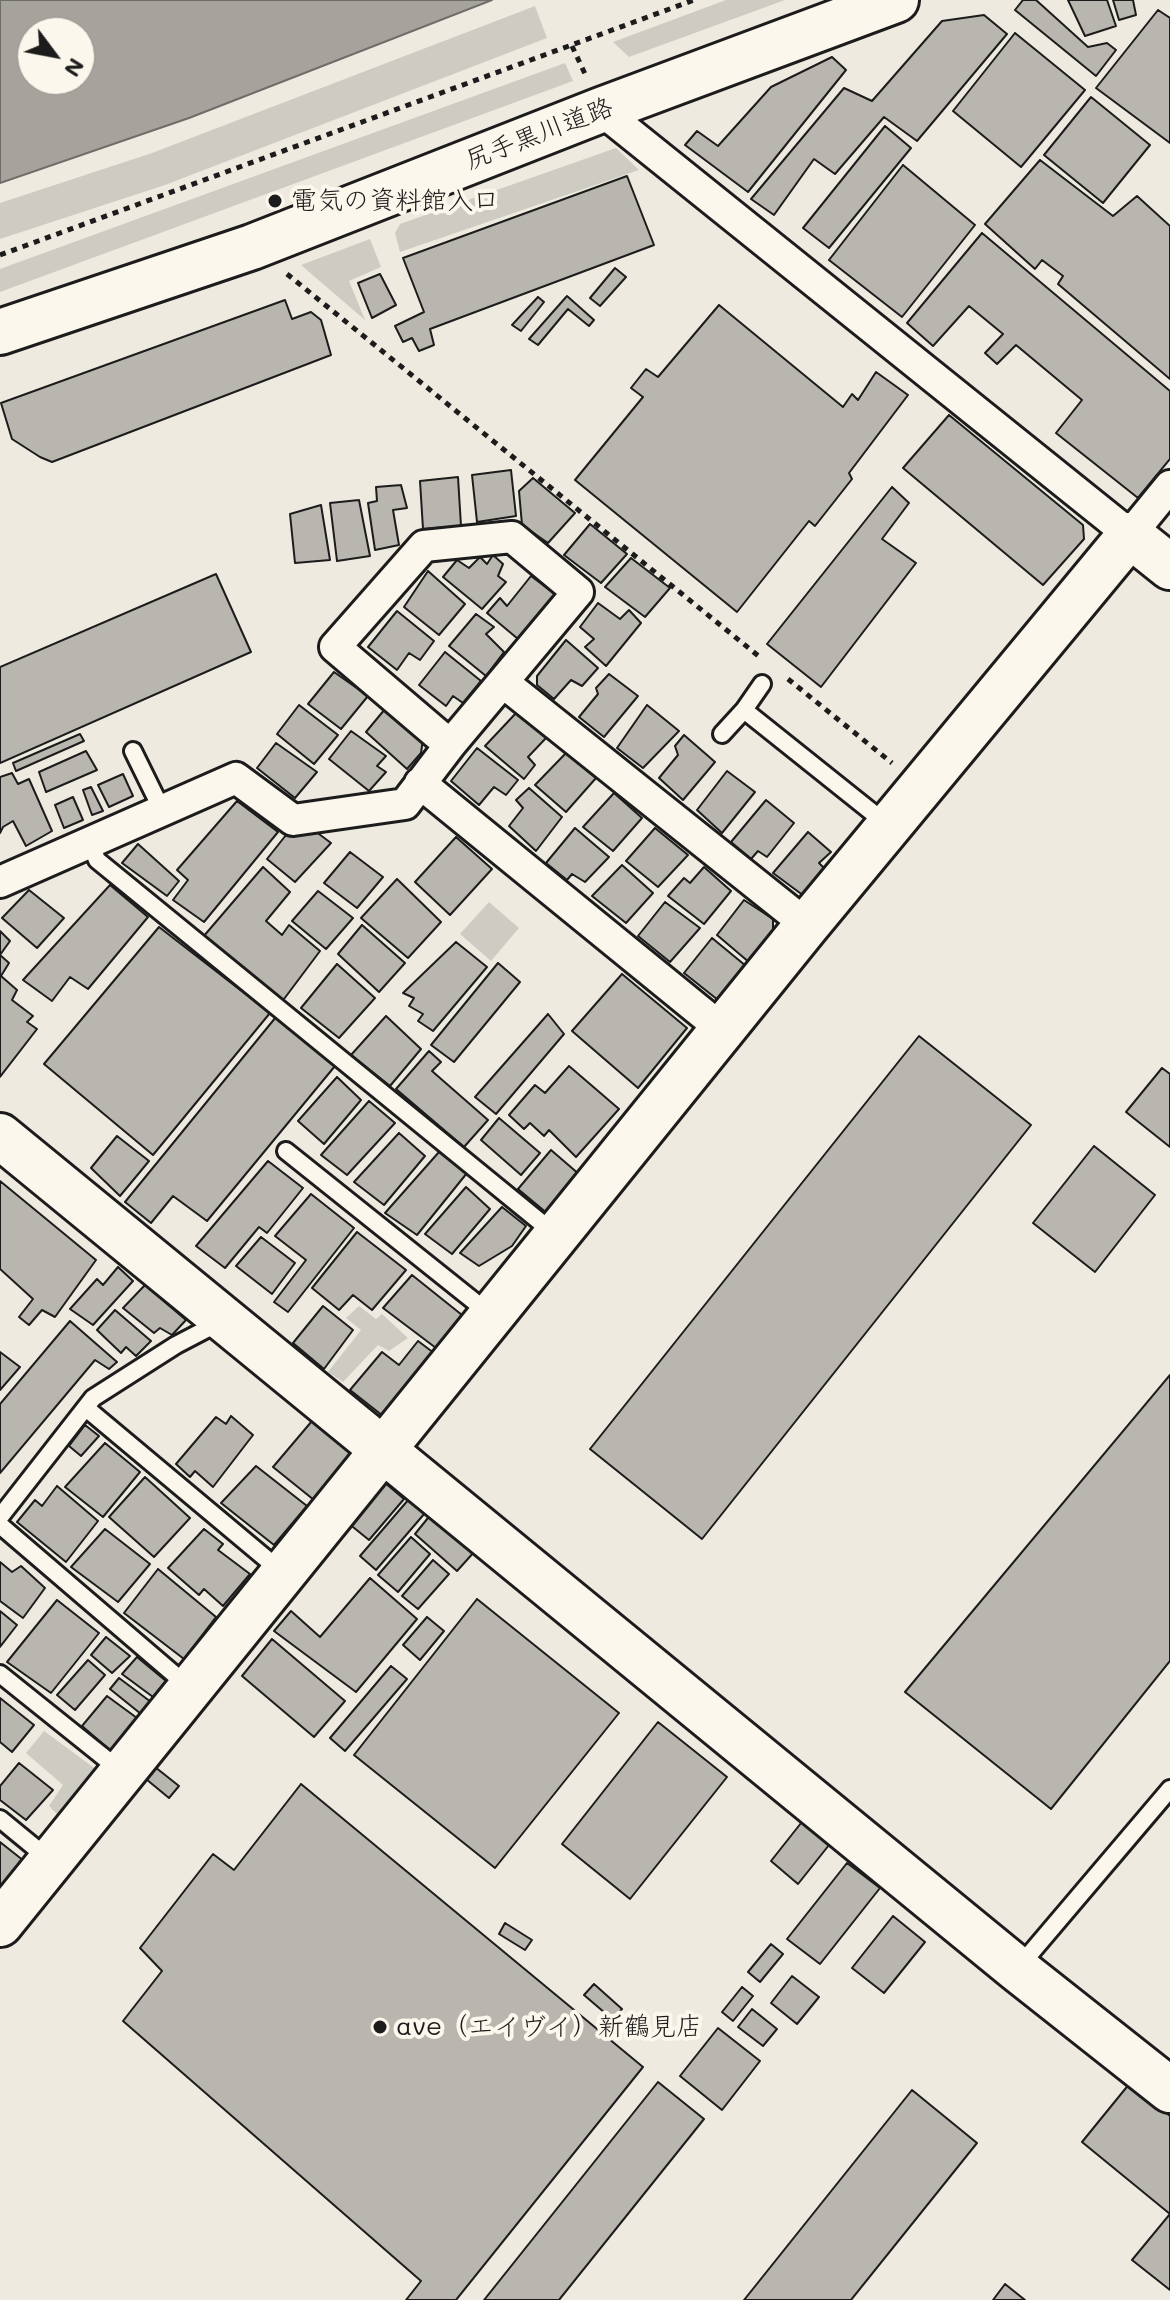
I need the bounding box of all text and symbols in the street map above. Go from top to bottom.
north arrow [16,16,96,96]
text: N [58,53,92,83]
street label: 尻手黒川道路 [461,91,617,177]
place label: 電気の資料館入口 [291,185,499,217]
marker: 電気の資料館入口 [266,192,284,210]
place label: ave（エイヴイ）新鶴見店 [396,2011,702,2043]
marker: ave（エイヴイ）新鶴見店 [371,2018,389,2036]

